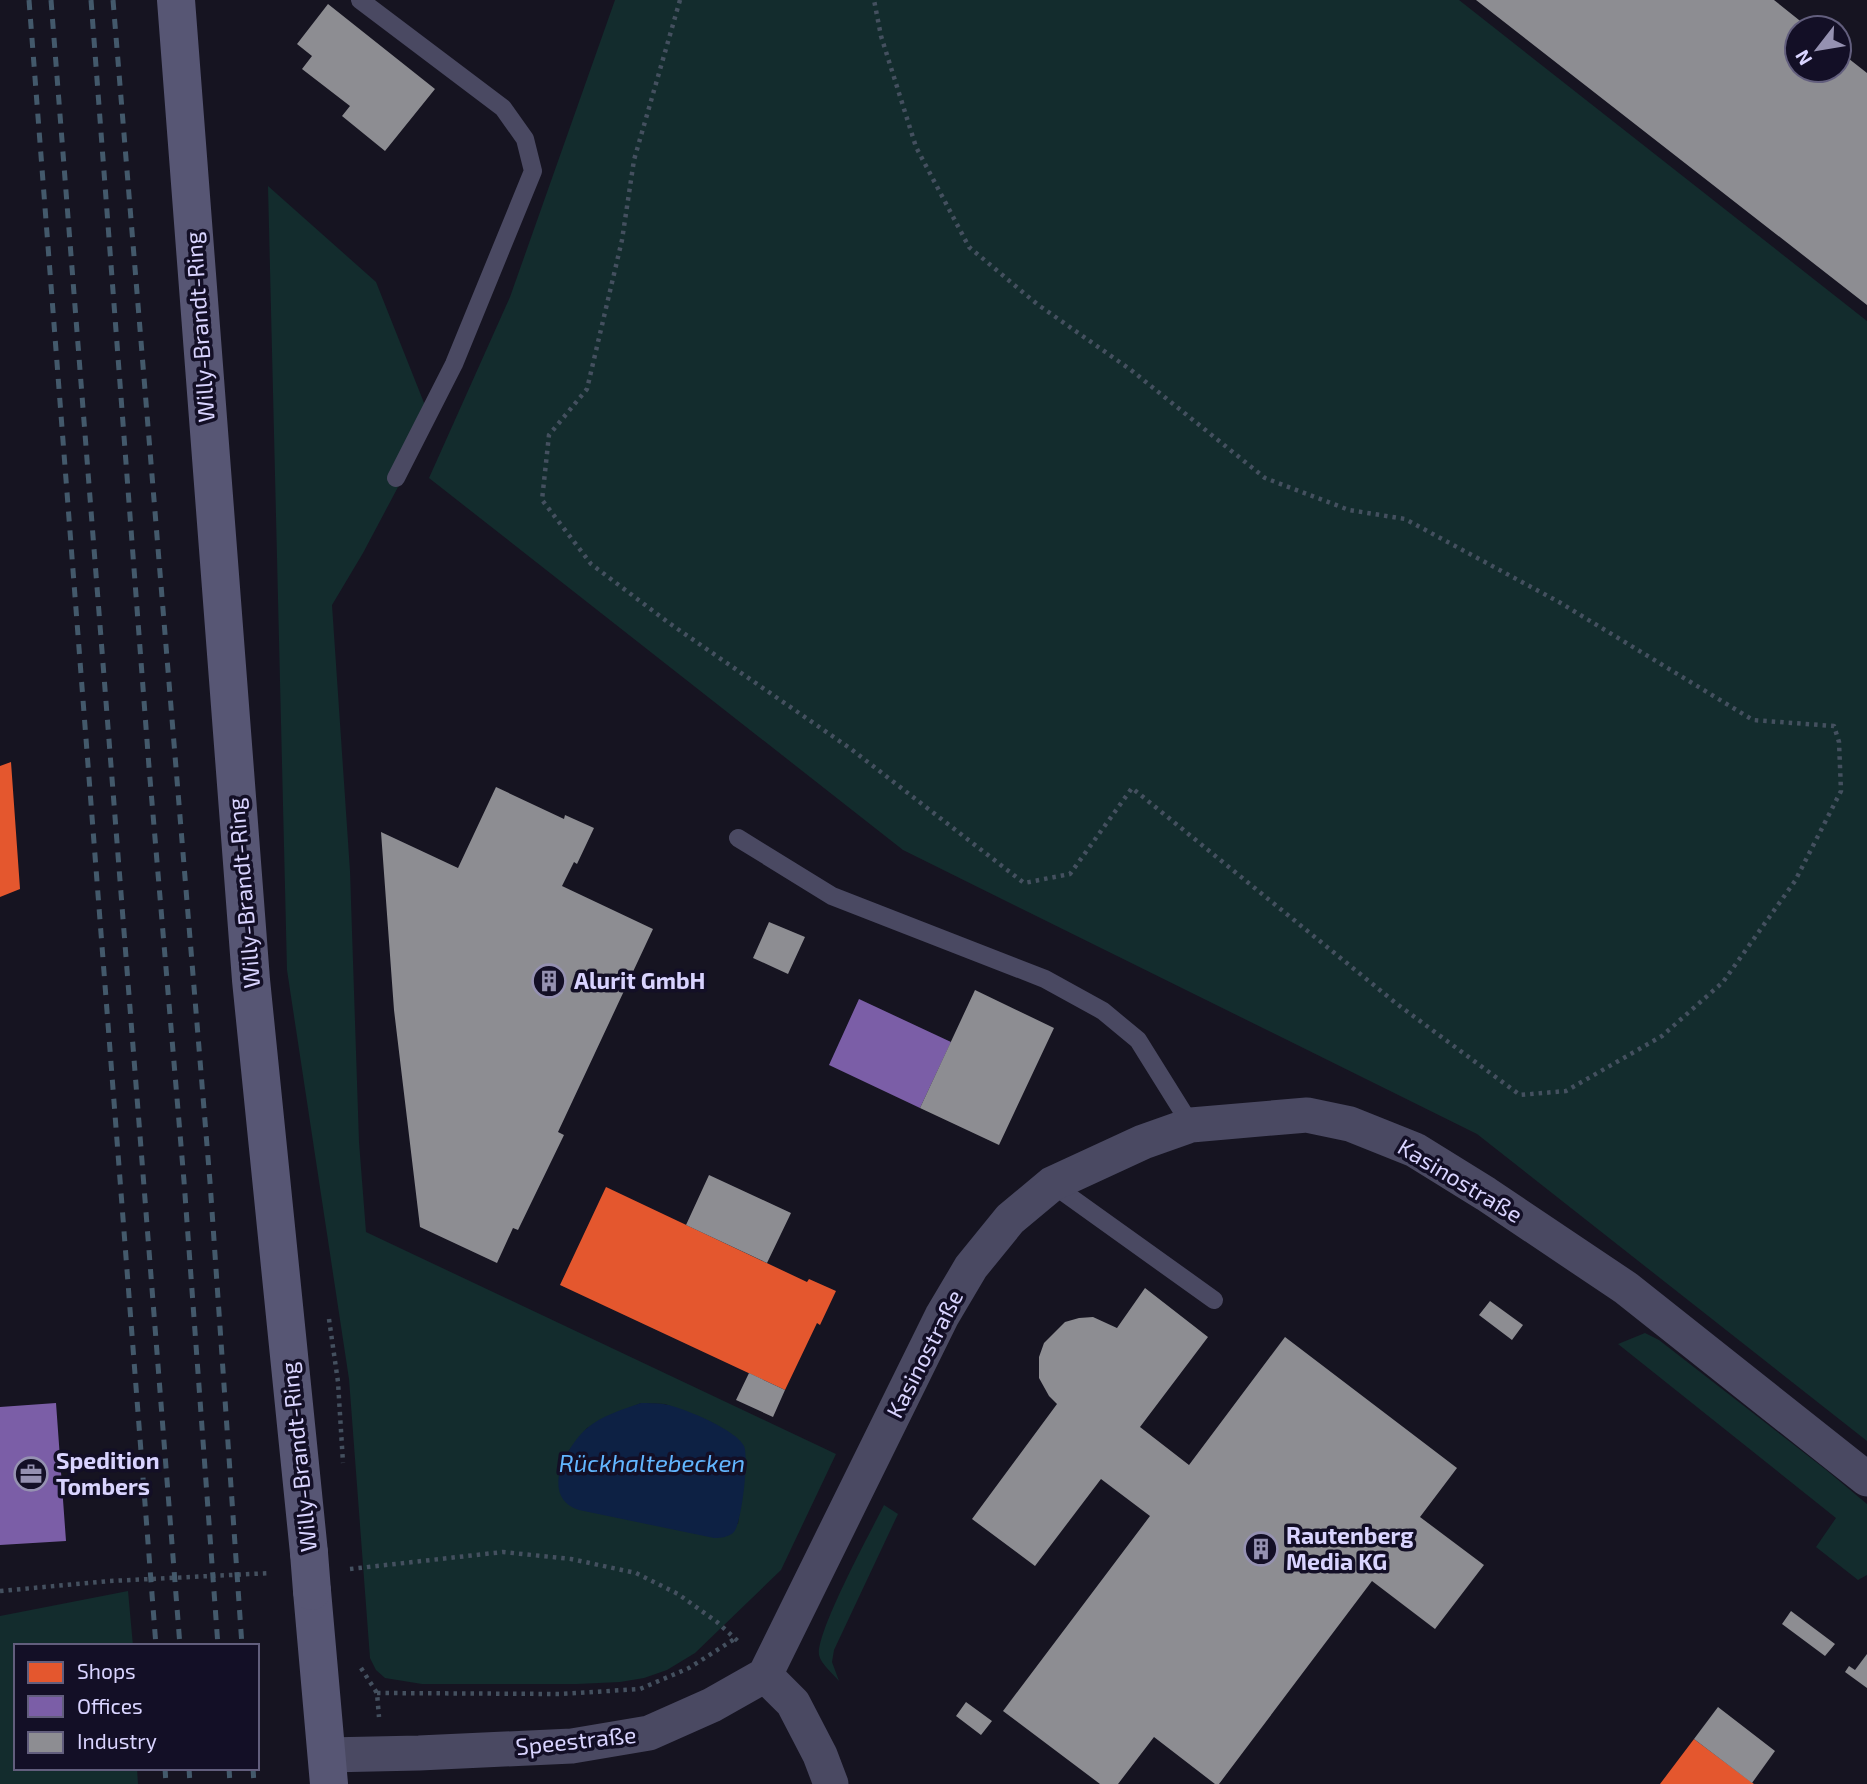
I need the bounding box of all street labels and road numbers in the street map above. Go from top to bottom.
street label: Willy-Brandt-Ring [178,231,220,423]
street label: Willy-Brandt-Ring [221,797,265,989]
street label: Kasinostraße [1393,1132,1528,1228]
street label: Kasinostraße [880,1285,968,1422]
street label: Willy-Brandt-Ring [274,1361,322,1554]
street label: Speestraße [514,1720,638,1760]

